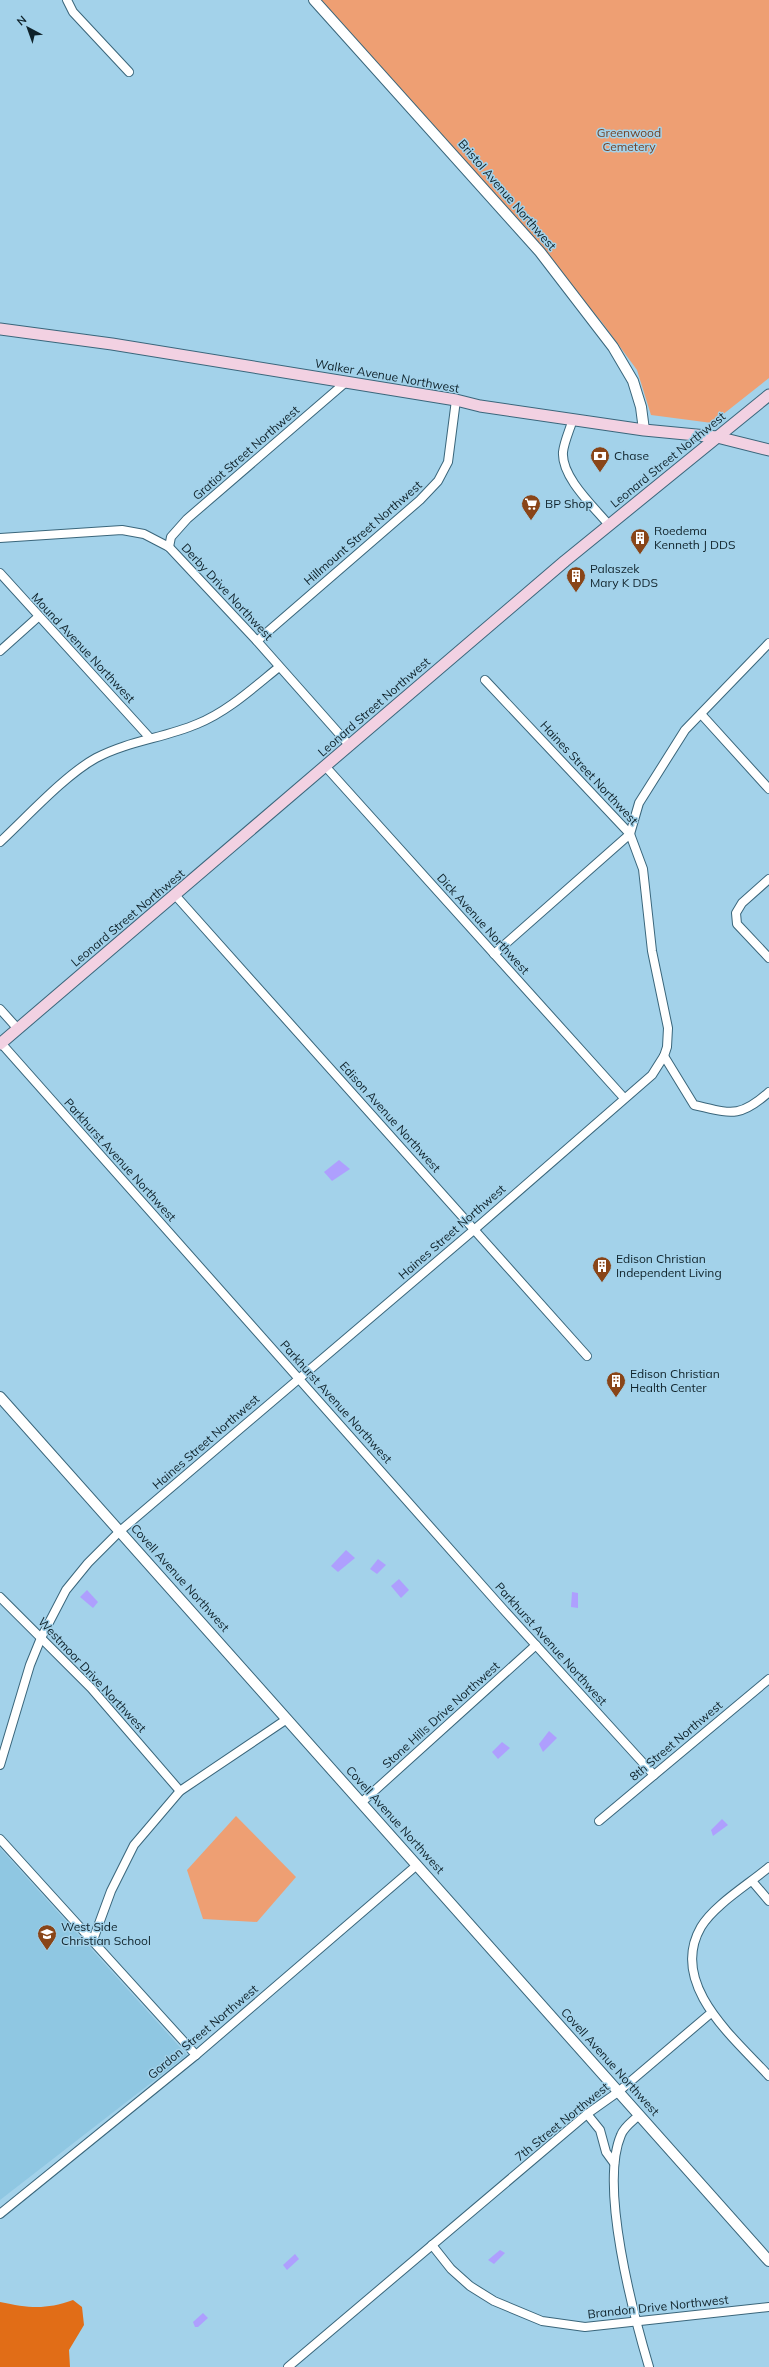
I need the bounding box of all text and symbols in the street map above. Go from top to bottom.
north arrow [8,8,48,48]
text: N [14,12,29,28]
park label: Greenwood Cemetery [597,125,661,154]
street label: Bristol Avenue Northwest [455,136,560,253]
street label: Walker Avenue Northwest [314,355,460,396]
street label: Gratiot Street Northwest [189,402,302,503]
street label: Leonard Street Northwest [607,409,728,511]
bank icon: Chase [589,445,611,473]
place label: Chase [614,448,649,463]
street label: Hillmount Street Northwest [301,477,425,588]
supermarket icon: BP Shop [520,493,542,521]
place label: BP Shop [545,496,593,511]
place label: Roedema Kenneth J DDS [654,523,735,552]
building icon: Roedema Kenneth J DDS [629,527,651,555]
street label: Derby Drive Northwest [178,540,276,643]
place label: Palaszek Mary K DDS [590,561,658,590]
building icon: Palaszek Mary K DDS [565,565,587,593]
street label: Mound Avenue Northwest [28,590,138,706]
street label: Leonard Street Northwest [315,654,433,759]
street label: Haines Street Northwest [537,718,642,828]
street label: Leonard Street Northwest [68,866,188,970]
street label: Dick Avenue Northwest [434,870,533,977]
street label: Edison Avenue Northwest [337,1058,444,1175]
street label: Parkhurst Avenue Northwest [61,1095,180,1224]
street label: Haines Street Northwest [395,1181,508,1282]
place label: Edison Christian Independent Living [616,1251,722,1280]
building icon: Edison Christian Independent Living [591,1255,613,1283]
street label: Parkhurst Avenue Northwest [277,1337,396,1466]
place label: Edison Christian Health Center [630,1366,720,1395]
building icon: Edison Christian Health Center [605,1370,627,1398]
street label: Haines Street Northwest [149,1391,262,1492]
street label: Covell Avenue Northwest [128,1521,233,1635]
street label: Parkhurst Avenue Northwest [492,1579,611,1708]
street label: Westmoor Drive Northwest [35,1614,150,1735]
street label: Stone Hills Drive Northwest [379,1658,502,1771]
street label: 8th Street Northwest [626,1697,725,1784]
street label: Covell Avenue Northwest [343,1763,448,1877]
place label: West Side Christian School [61,1919,151,1948]
school or university icon: West Side Christian School [36,1923,58,1951]
street label: Gordon Street Northwest [145,1981,261,2082]
street label: Covell Avenue Northwest [558,2005,663,2119]
street label: 7th Street Northwest [512,2079,612,2164]
street label: Brandon Drive Northwest [587,2292,729,2321]

